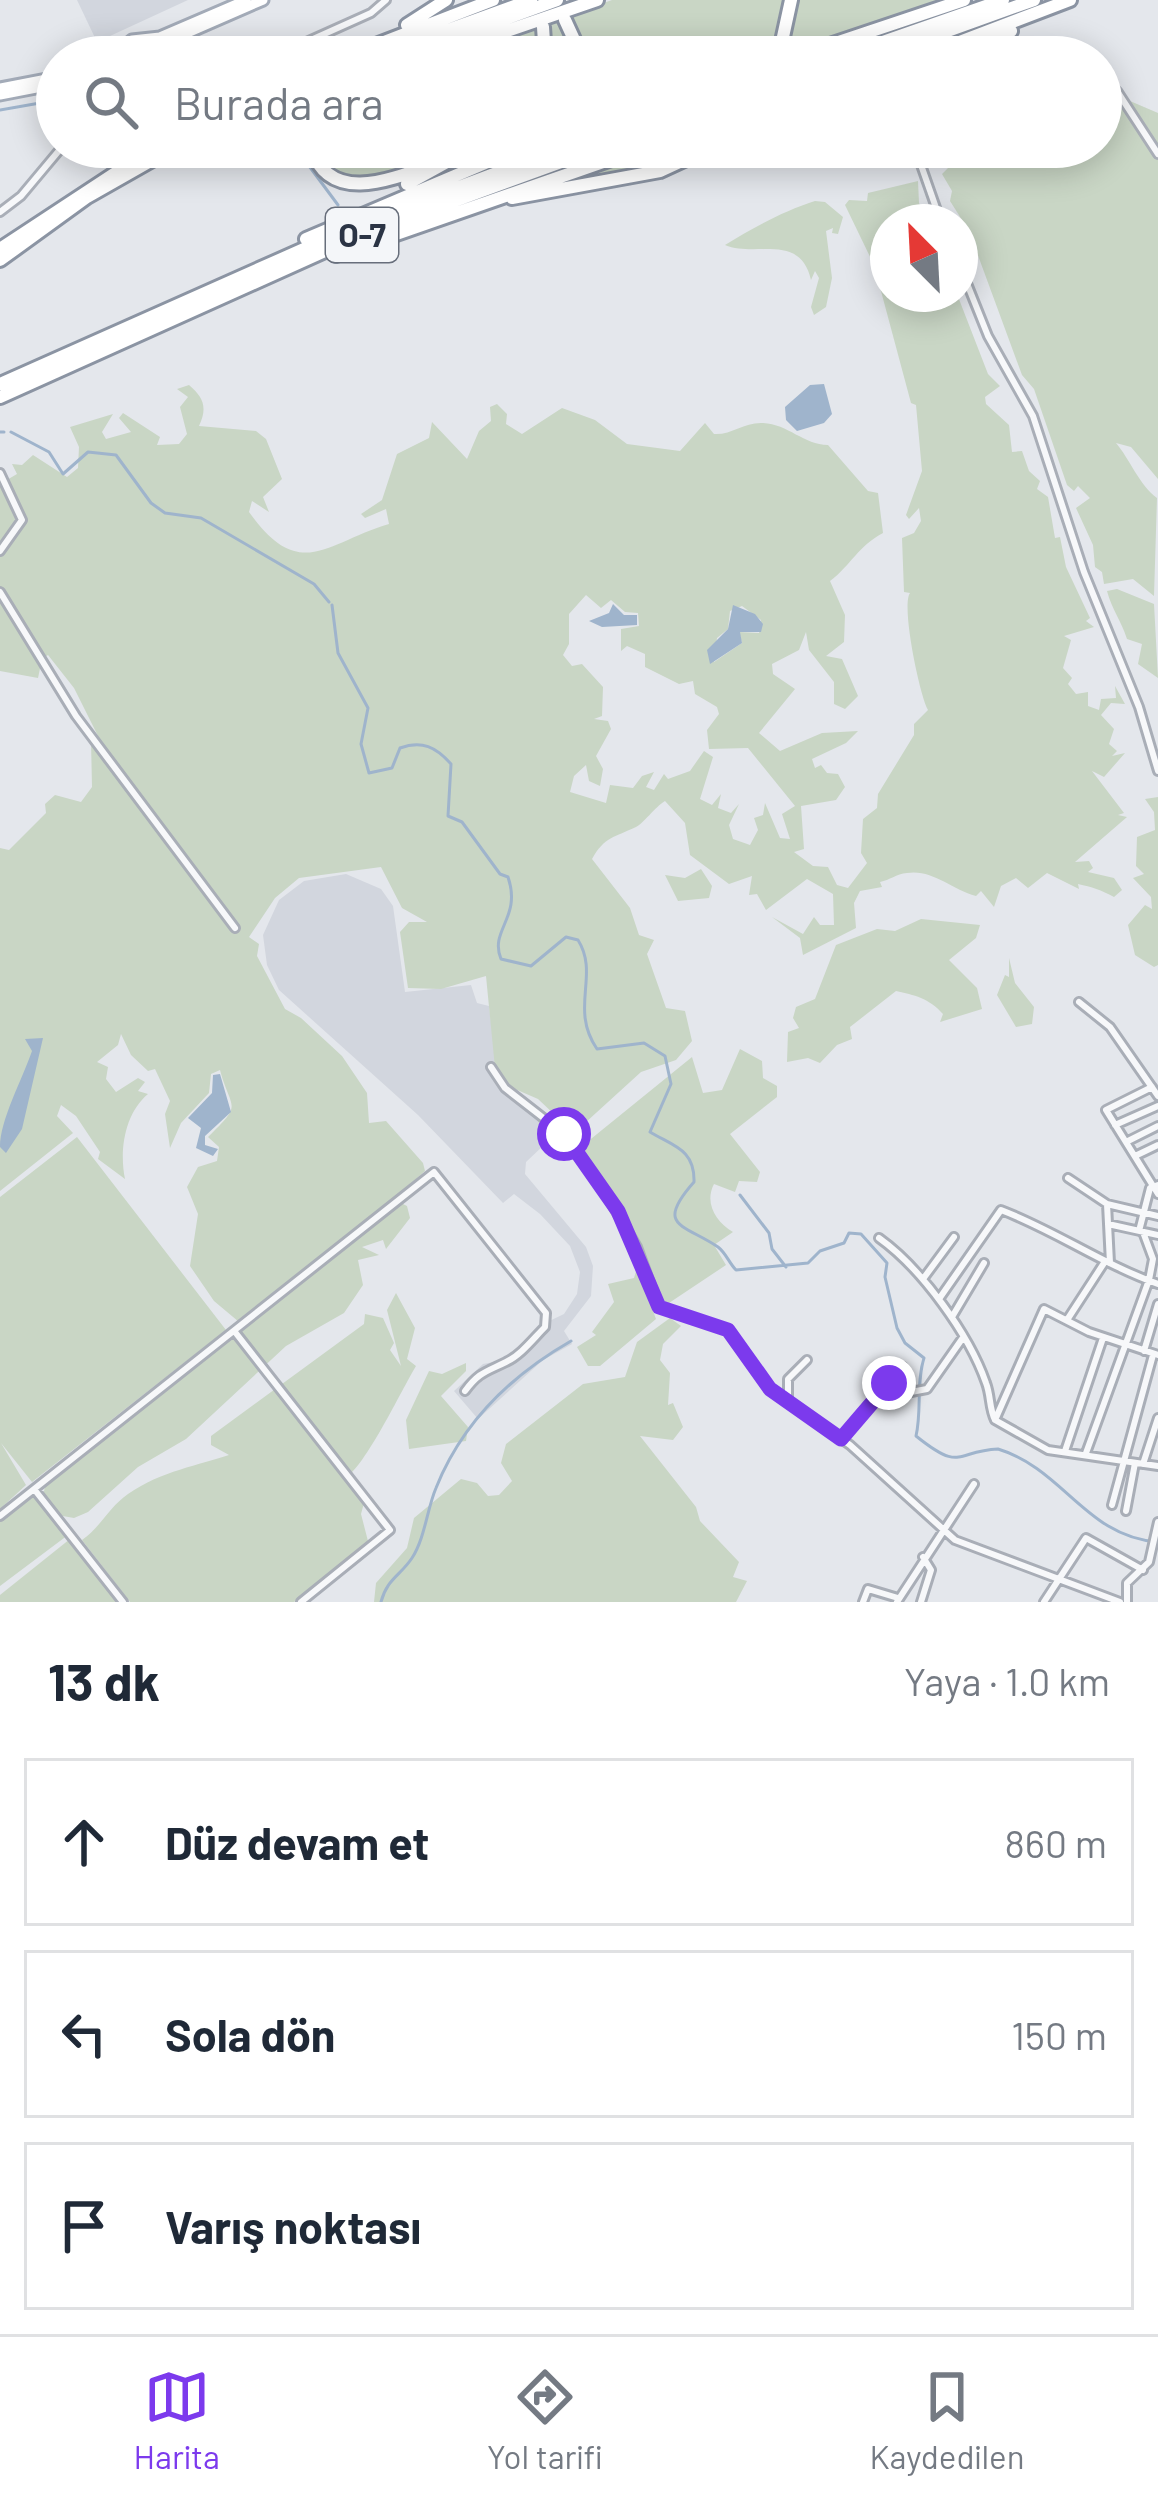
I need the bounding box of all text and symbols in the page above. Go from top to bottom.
search box [36,36,1122,168]
icon: search [78,69,144,135]
text: Burada ara [174,75,384,129]
north arrow [870,204,978,312]
road number: O-7 [326,208,398,262]
route start [537,1107,591,1161]
route end [862,1356,916,1410]
text: 13 dk [48,1650,160,1711]
text: Yaya · 1.0 km [904,1657,1110,1704]
icon: ahead [51,1809,117,1875]
text: Düz devam et [165,1815,429,1869]
text: 860 m [1005,1819,1107,1866]
icon: left [51,2001,117,2067]
text: Sola dön [165,2007,335,2061]
text: 150 m [1011,2011,1107,2058]
icon: arrive [51,2193,117,2259]
text: Varış noktası [165,2199,421,2253]
tab: Harita [134,2364,220,2476]
tab: Yol tarifi [487,2364,602,2476]
tab: Kaydedilen [869,2364,1024,2476]

